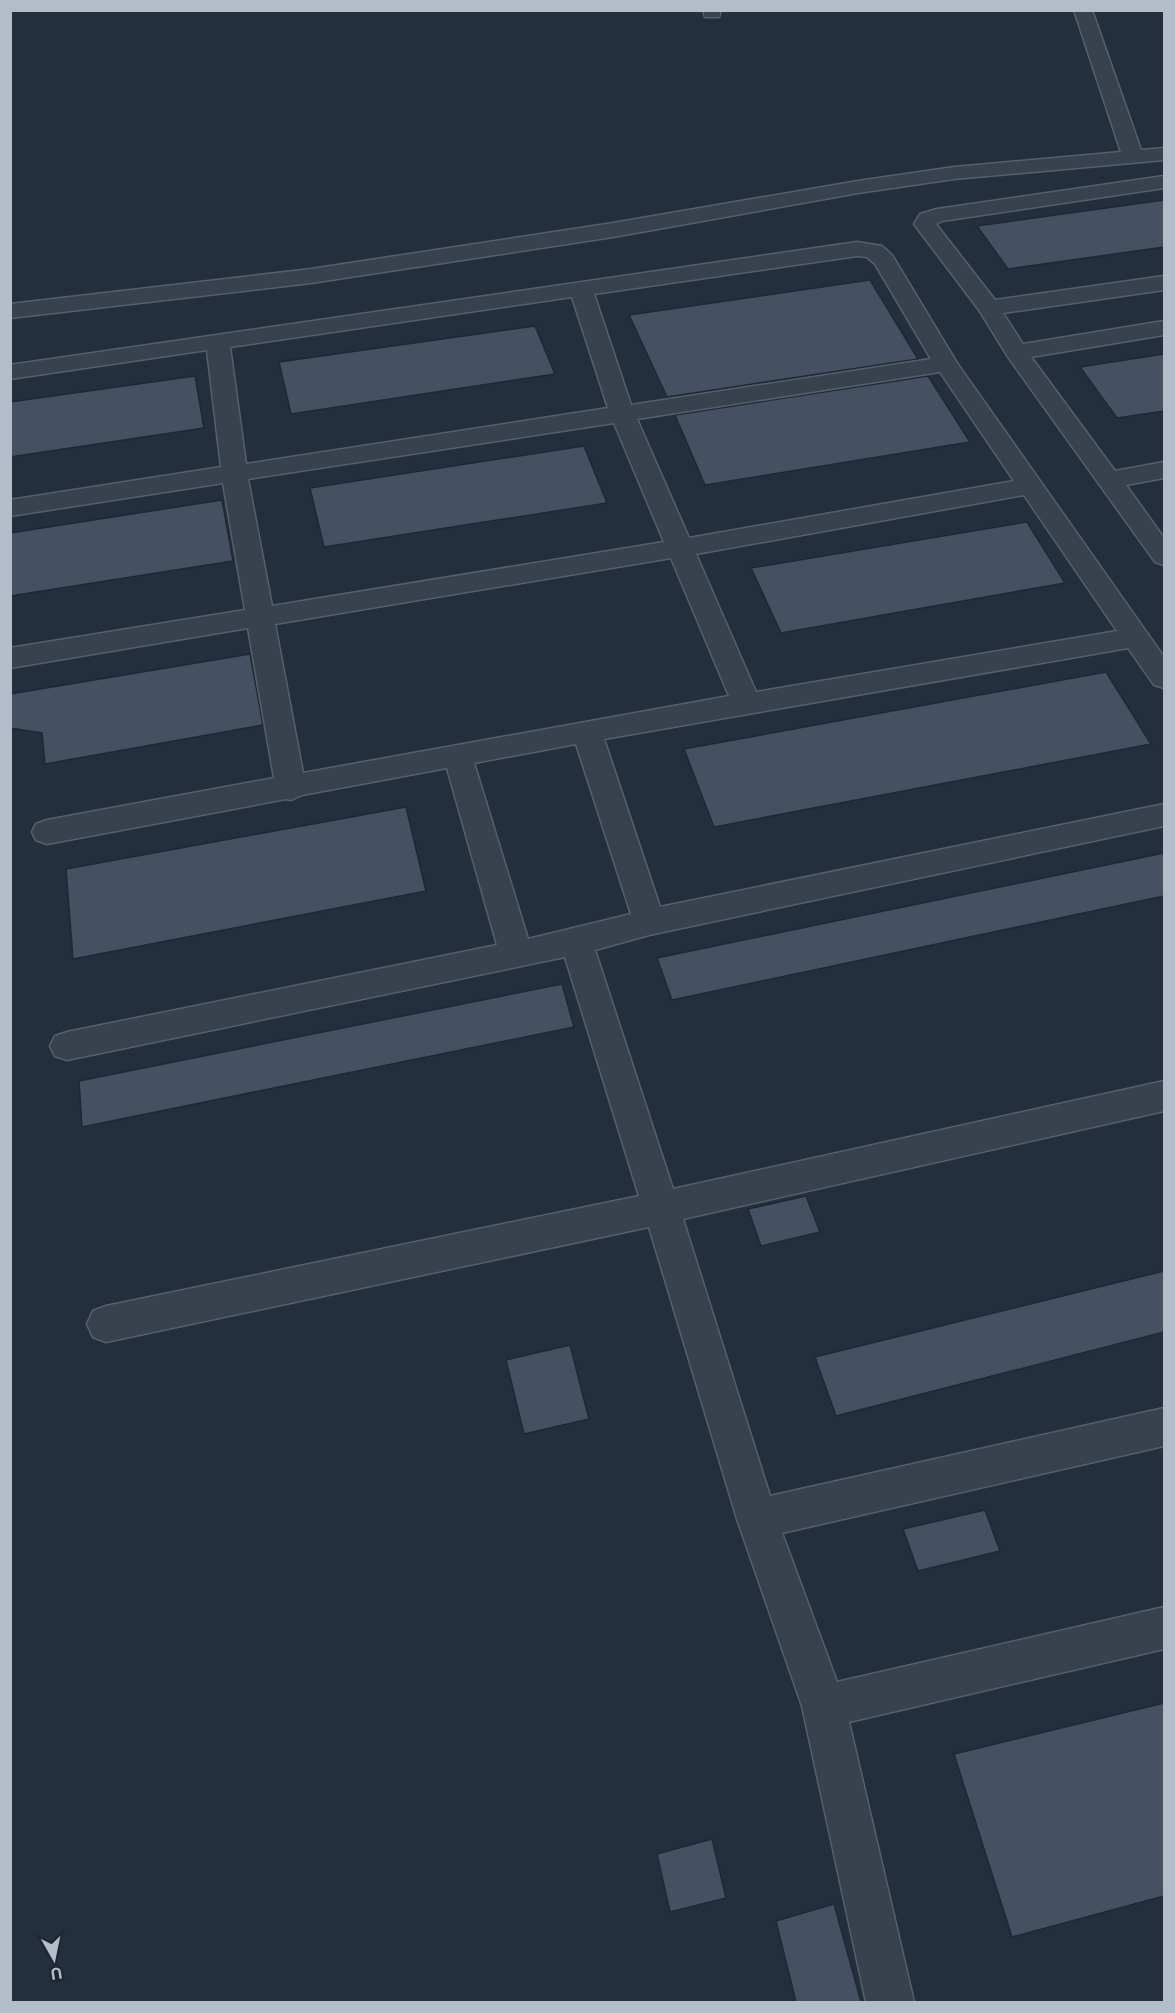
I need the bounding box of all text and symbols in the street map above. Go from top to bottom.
north arrow [24,1929,84,1989]
text: U [49,1962,64,1986]

